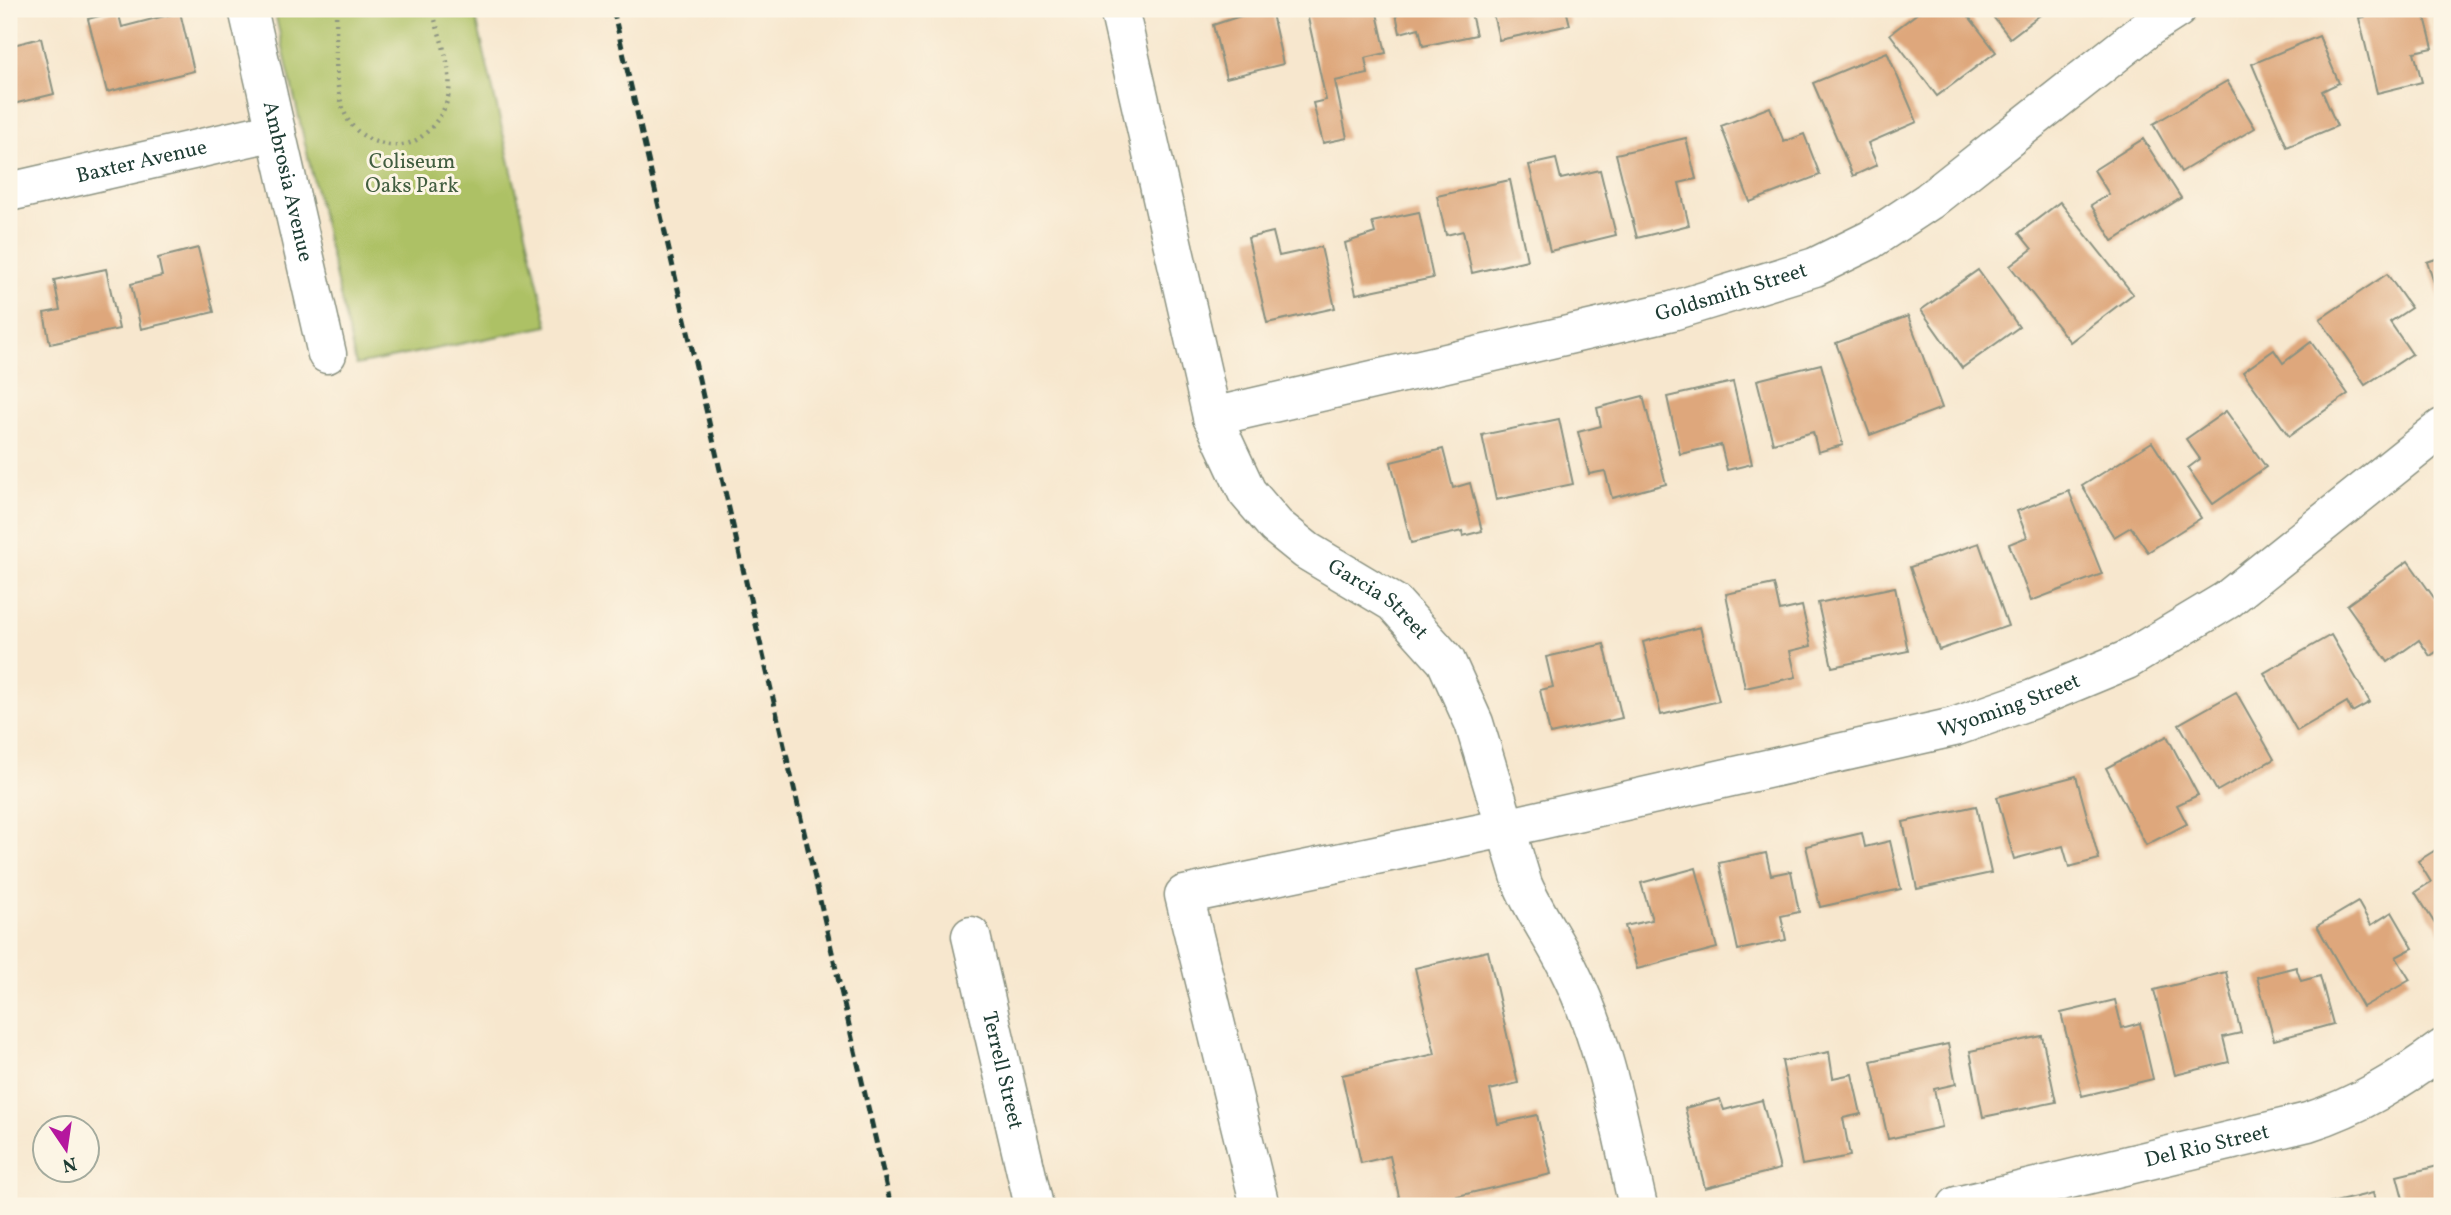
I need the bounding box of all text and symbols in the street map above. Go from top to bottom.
street label: Ambrosia Avenue [255,99,320,265]
street label: Baxter Avenue [73,133,210,191]
park label: Coliseum Oaks Park [365,148,459,201]
street label: Goldsmith Street [1652,256,1811,329]
street label: Garcia Street [1322,552,1435,646]
street label: Wyoming Street [1935,666,2085,745]
street label: Terrell Street [975,1009,1030,1132]
north arrow [32,1114,102,1184]
street label: Del Rio Street [2142,1117,2272,1175]
text: N [60,1149,79,1178]

